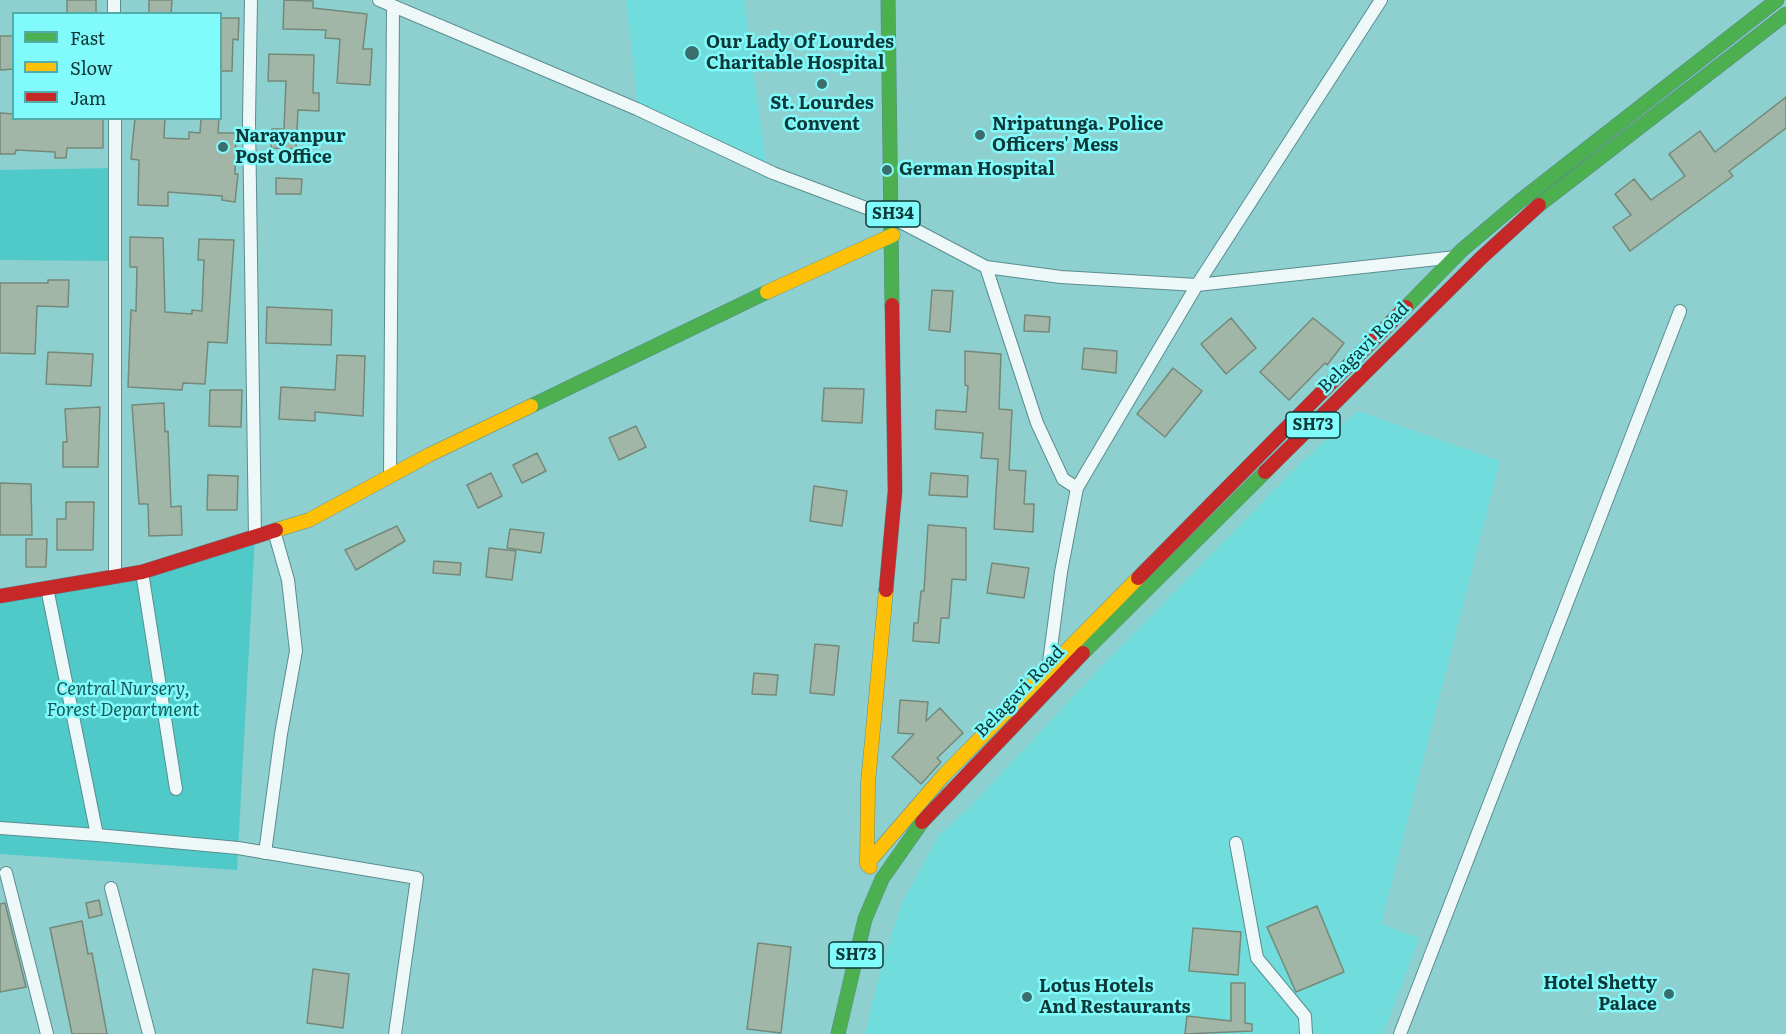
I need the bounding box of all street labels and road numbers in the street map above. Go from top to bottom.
road number: SH34 [866,201,920,227]
street label: Belagavi Road [1314,298,1414,398]
road number: SH73 [1286,412,1340,438]
street label: Belagavi Road [971,642,1069,742]
road number: SH73 [829,942,883,968]

